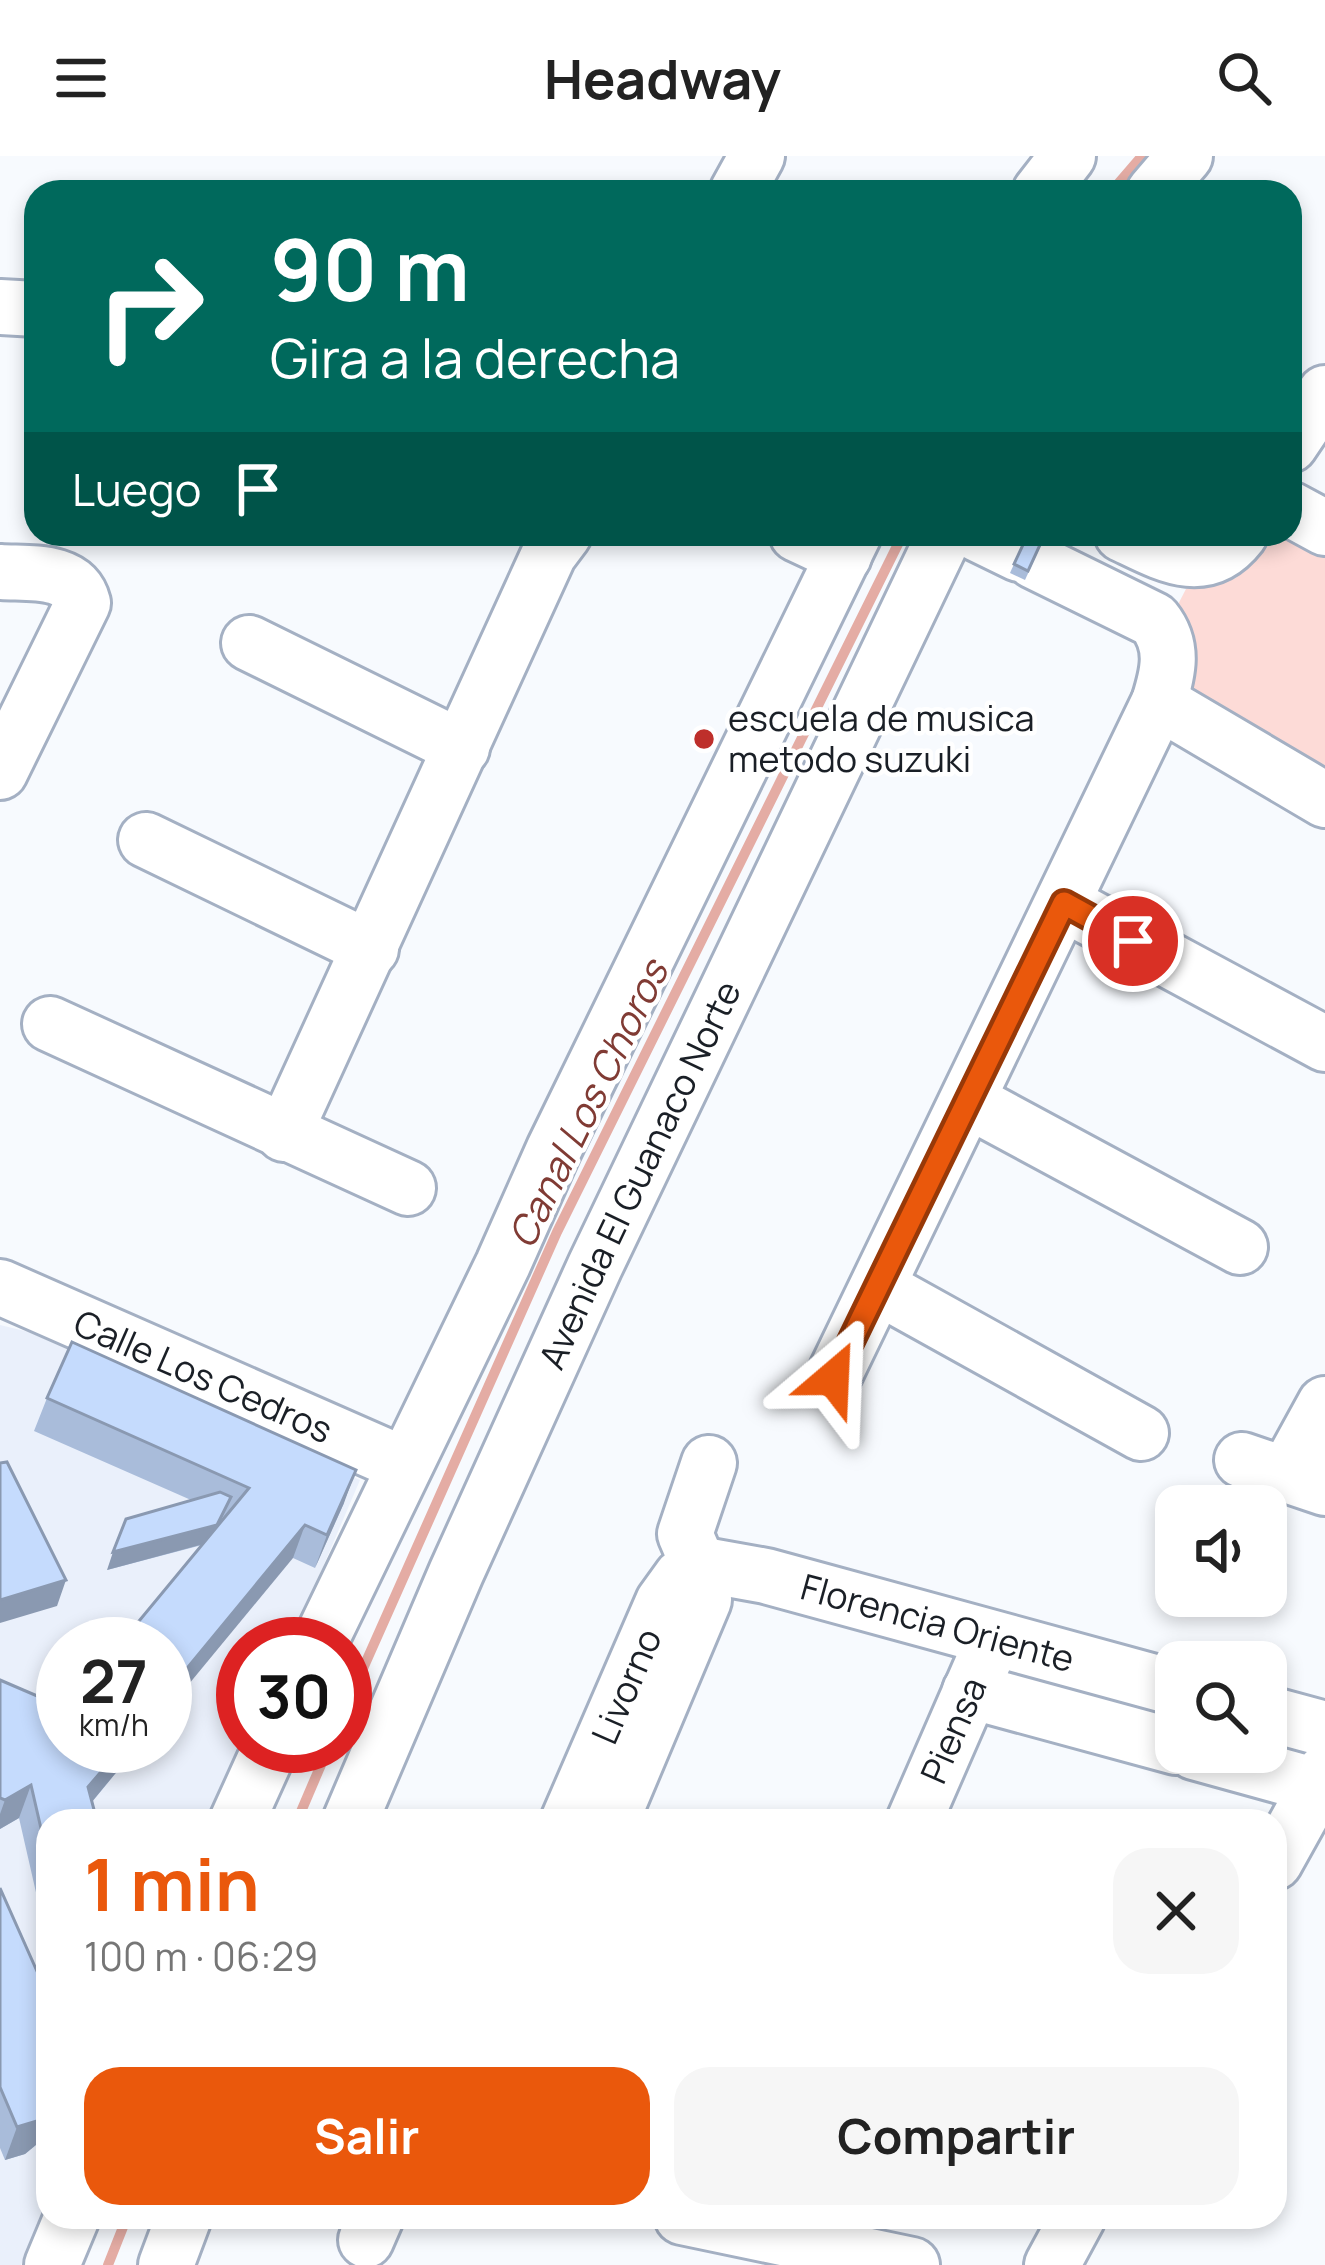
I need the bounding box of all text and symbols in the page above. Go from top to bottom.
text: Headway [544,41,781,115]
icon: menu [48,45,114,111]
icon: search [1211,45,1277,111]
text: 90 m [270,211,470,326]
icon: right [72,228,228,384]
text: Gira a la derecha [270,320,680,394]
icon: arrive [225,456,291,522]
text: Luego [72,458,201,520]
place label: escuela de musica metodo suzuki [728,693,1035,783]
marker: escuela de musica metodo suzuki [691,726,717,752]
pin [1082,890,1184,992]
icon: arrive [1100,908,1166,974]
water label: Canal Los Choros [494,949,681,1256]
street label: Avenida El Guanaco Norte [527,973,752,1377]
street label: Calle Los Cedros [67,1298,340,1454]
position arrow [770,1315,896,1441]
map controls [1155,1485,1287,1773]
button: sound [1155,1485,1287,1617]
street label: Florencia Oriente [796,1562,1080,1683]
speed limit sign: 30 [216,1617,372,1773]
street label: Livorno [579,1621,673,1751]
text: 27 [80,1639,148,1721]
button: search [1155,1641,1287,1773]
street label: Piensa [908,1669,998,1791]
text: km/h [79,1704,149,1745]
text: 1 min [84,1834,260,1933]
button: close [1113,1848,1239,1974]
text: 100 m · 06:29 [84,1929,318,1983]
button: Salir [84,2067,650,2205]
button: Compartir [674,2067,1239,2205]

